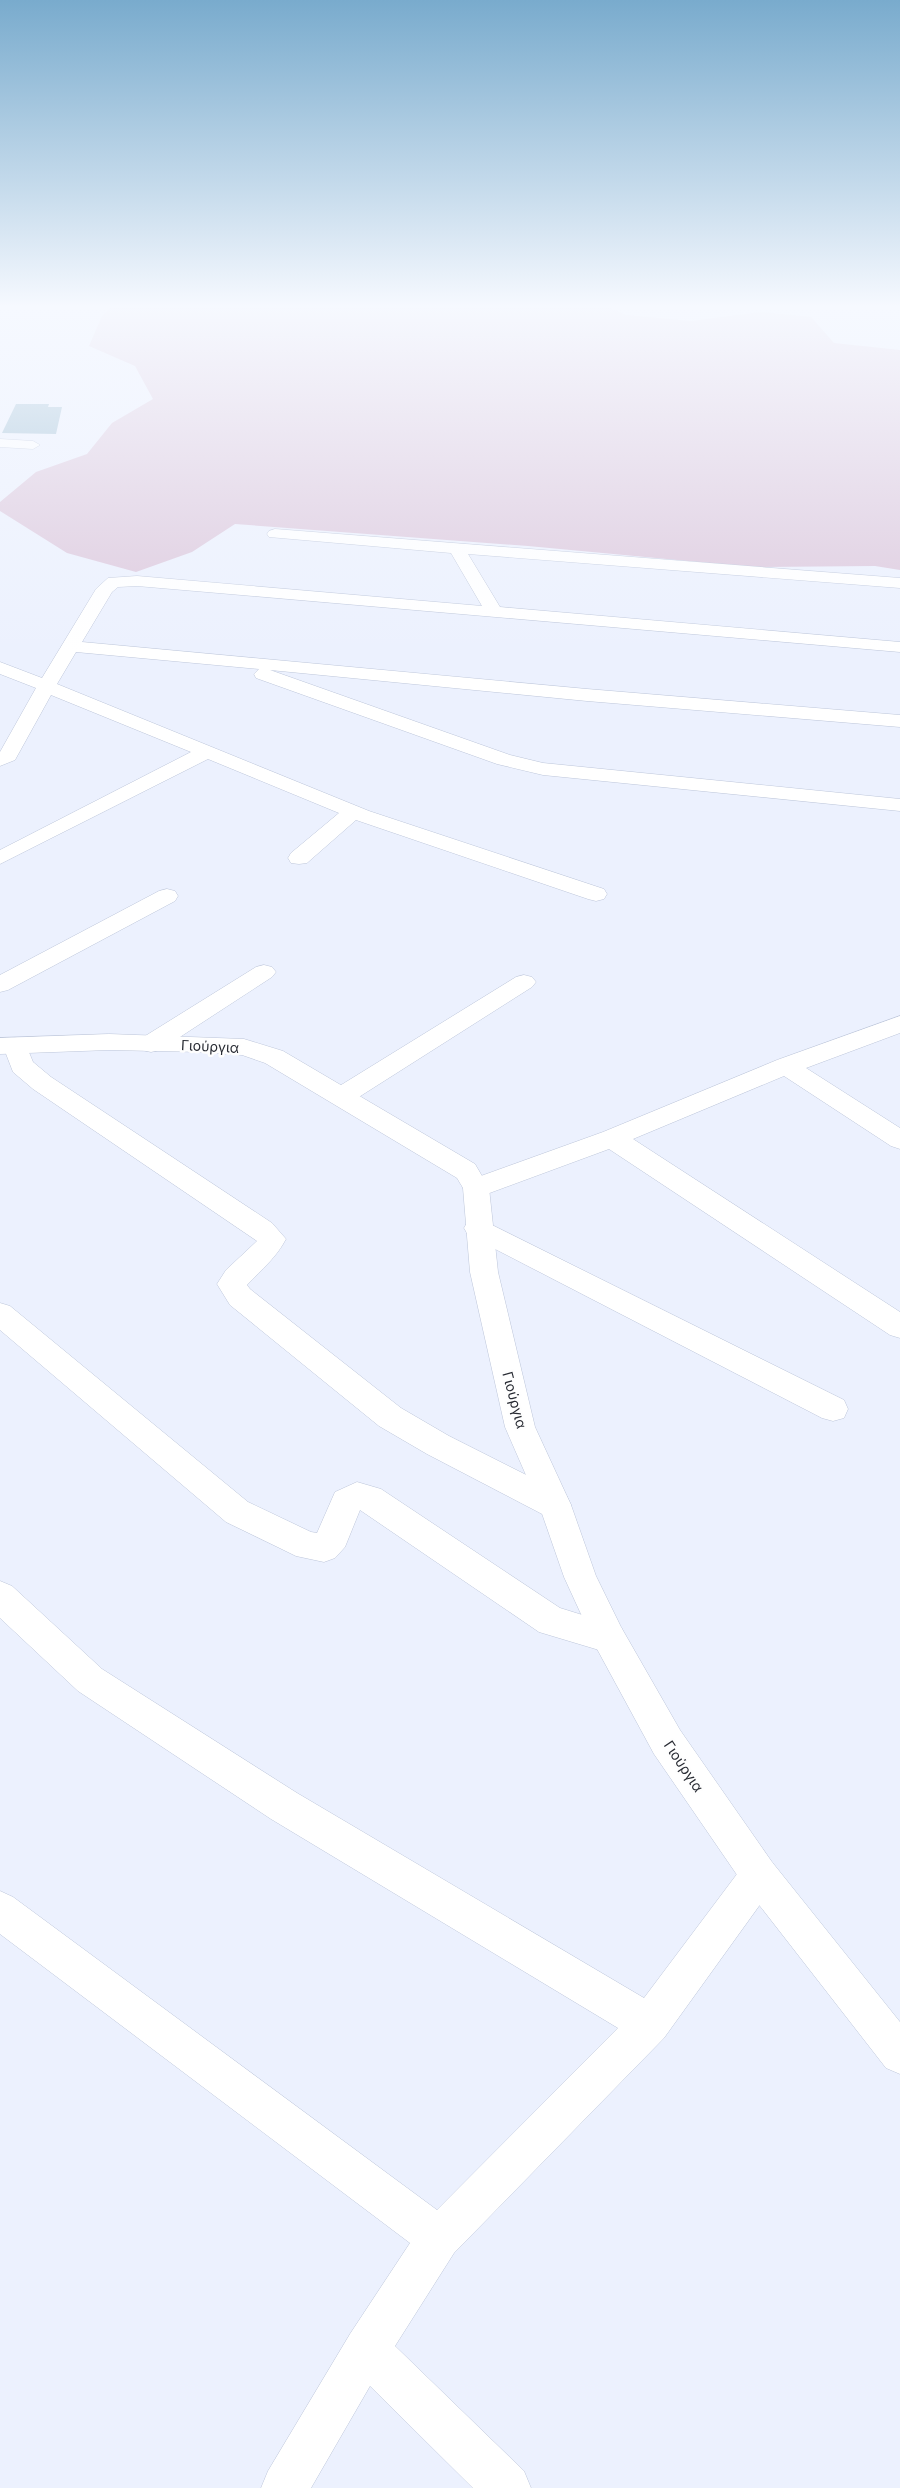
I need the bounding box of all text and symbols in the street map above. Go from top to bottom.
street label: Γιούργια [180,1036,240,1056]
street label: Γιούργια [499,1370,531,1430]
street label: Γιούργια [661,1737,707,1795]

